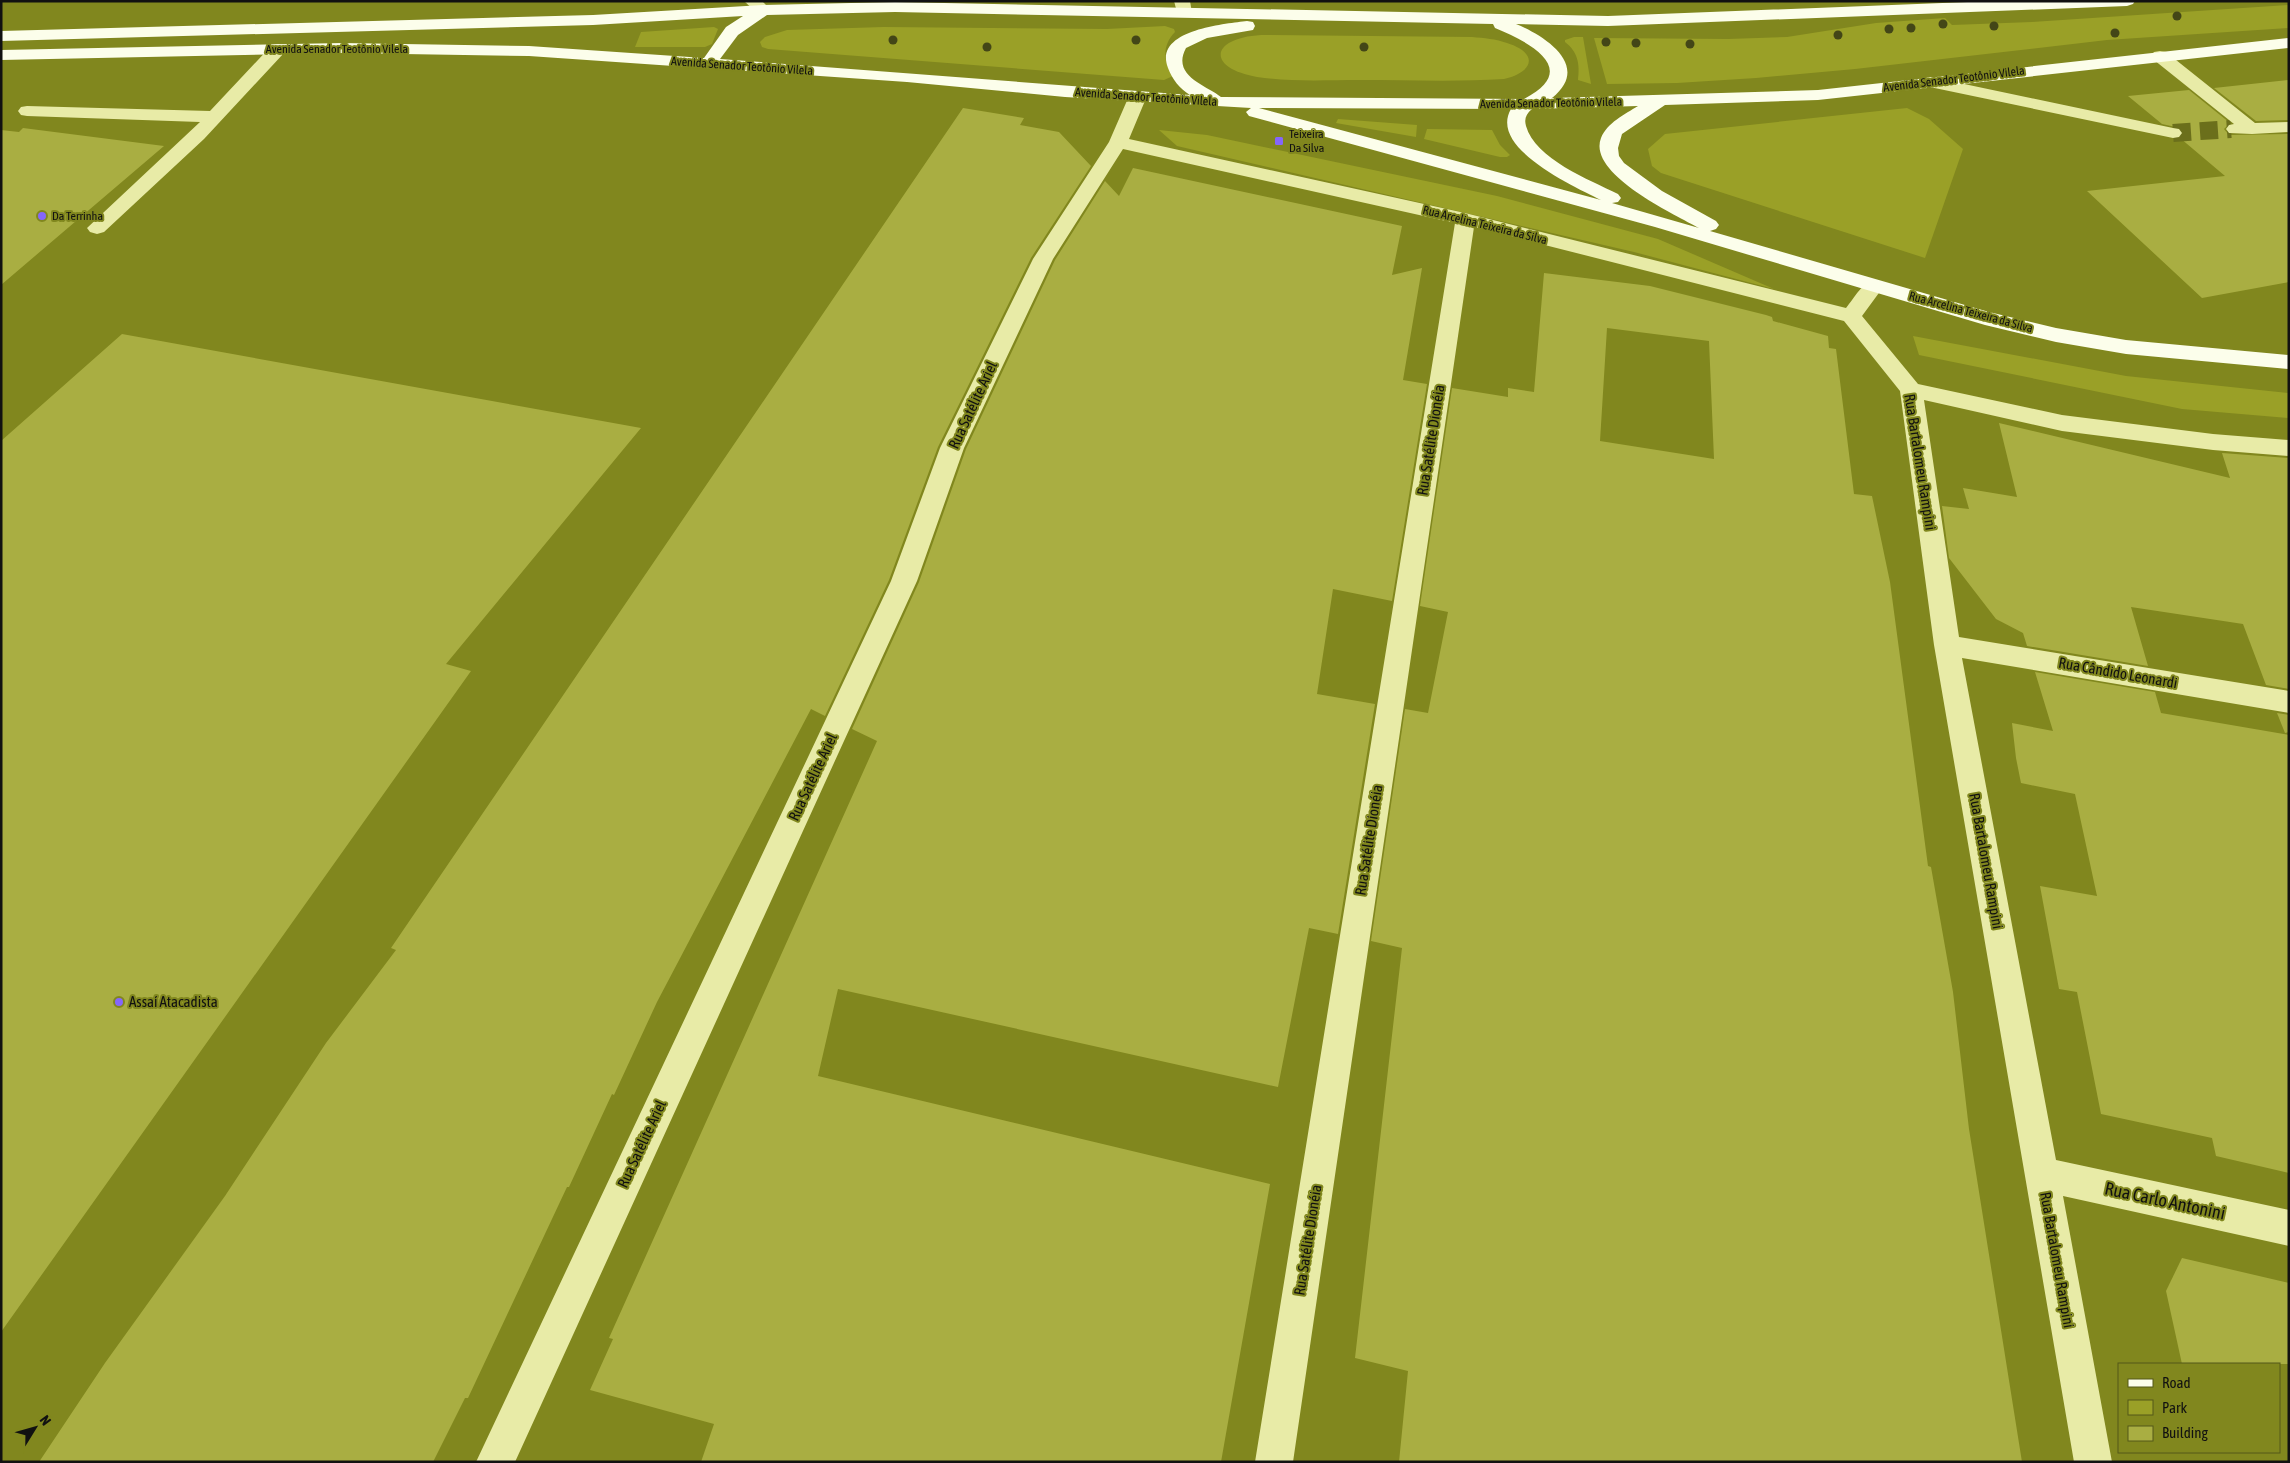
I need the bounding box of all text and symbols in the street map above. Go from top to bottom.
street label: Avenida Senador Teotônio Vilela [266,42,408,56]
street label: Avenida Senador Teotônio Vilela [670,54,814,78]
street label: Avenida Senador Teotônio Vilela [1882,63,2026,95]
street label: Avenida Senador Teotônio Vilela [1074,85,1218,109]
street label: Avenida Senador Teotônio Vilela [1480,95,1622,111]
place label: Teixeira Da Silva [1289,127,1324,155]
marker: Teixeira Da Silva [1273,135,1285,147]
street label: Rua Arcelina Teixeira da Silva [1421,203,1549,247]
place label: Da Terrinha [52,209,103,223]
marker: Da Terrinha [36,210,48,222]
street label: Rua Arcelina Teixeira da Silva [1908,289,2034,335]
street label: Rua Satélite Ariel [945,358,1000,451]
street label: Rua Satélite Dionéia [1413,383,1448,497]
street label: Rua Bartalomeu Rampini [1901,393,1940,531]
street label: Rua Cândido Leonardi [2057,654,2179,691]
street label: Rua Satélite Ariel [785,730,840,823]
street label: Rua Satélite Dionéia [1351,783,1386,897]
street label: Rua Bartalomeu Rampini [1966,792,2007,930]
place label: Assaí Atacadista [129,993,218,1010]
marker: Assaí Atacadista [113,996,125,1008]
street label: Rua Satélite Ariel [614,1097,669,1190]
street label: Rua Carlo Antonini [2103,1177,2227,1224]
street label: Rua Satélite Dionéia [1290,1183,1325,1297]
street label: Rua Bartalomeu Rampini [2037,1191,2078,1329]
legend [2118,1363,2280,1453]
text: Road [2162,1374,2191,1391]
text: Park [2162,1399,2187,1416]
north arrow [10,1403,60,1453]
text: N [37,1412,54,1428]
text: Building [2162,1424,2208,1441]

